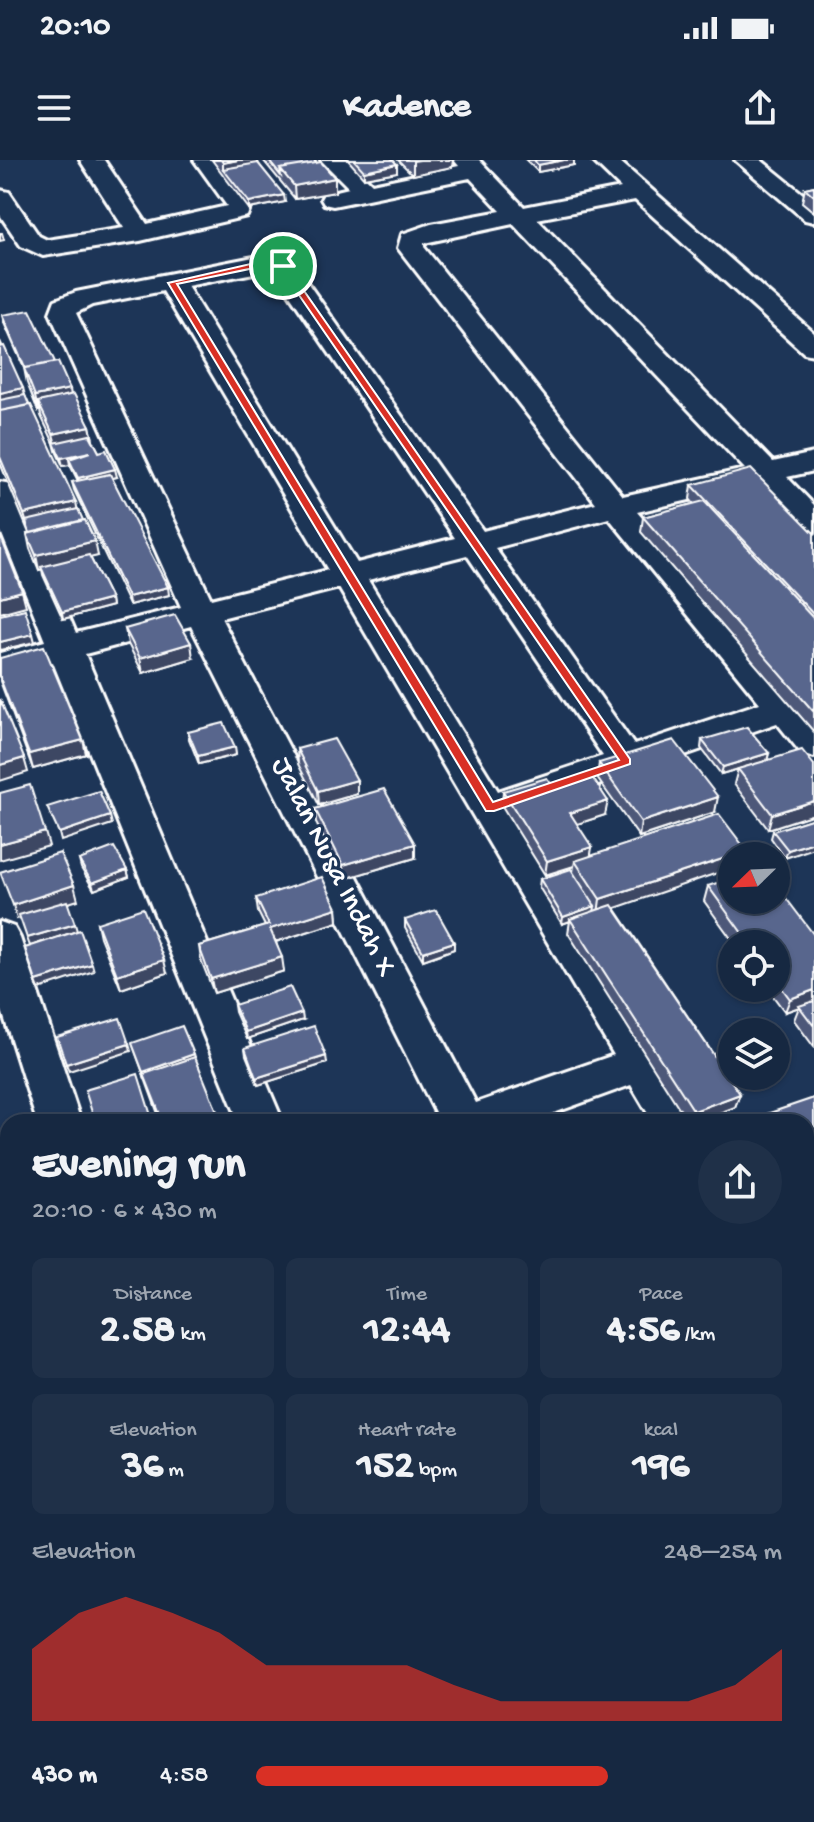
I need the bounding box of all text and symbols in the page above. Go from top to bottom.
text: 20:10 [40,11,110,46]
icon: menu [32,86,76,130]
icon: share [738,86,782,130]
text: Kadence [343,87,471,130]
pin [249,232,317,300]
icon: arrive [261,244,305,288]
street label: Jalan Nusa Indah X [262,752,403,983]
north arrow [718,842,790,914]
map controls [718,842,790,1090]
button: locate [718,930,790,1002]
button: layers [718,1018,790,1090]
button: share [698,1140,782,1224]
text: Evening run [32,1141,245,1193]
text: 20:10 · 6 × 430 m [32,1197,217,1228]
text: Distance [114,1282,192,1308]
text: Time [387,1282,427,1308]
text: Pace [639,1282,683,1308]
text: 2.58 [100,1308,175,1355]
text: 12:44 [364,1308,450,1355]
text: 4:56 [607,1308,679,1355]
text: km [175,1322,206,1348]
text: /km [679,1322,715,1348]
text: Elevation [109,1418,197,1444]
text: Heart rate [358,1418,456,1444]
text: kcal [644,1418,678,1444]
text: 36 [122,1444,163,1491]
text: 152 [357,1444,414,1491]
text: 196 [633,1444,689,1491]
text: m [163,1458,184,1484]
text: bpm [414,1458,457,1484]
text: Elevation [32,1538,135,1569]
text: 248–254 m [663,1538,782,1569]
text: 430 m [32,1761,97,1792]
text: 4:58 [160,1761,208,1792]

